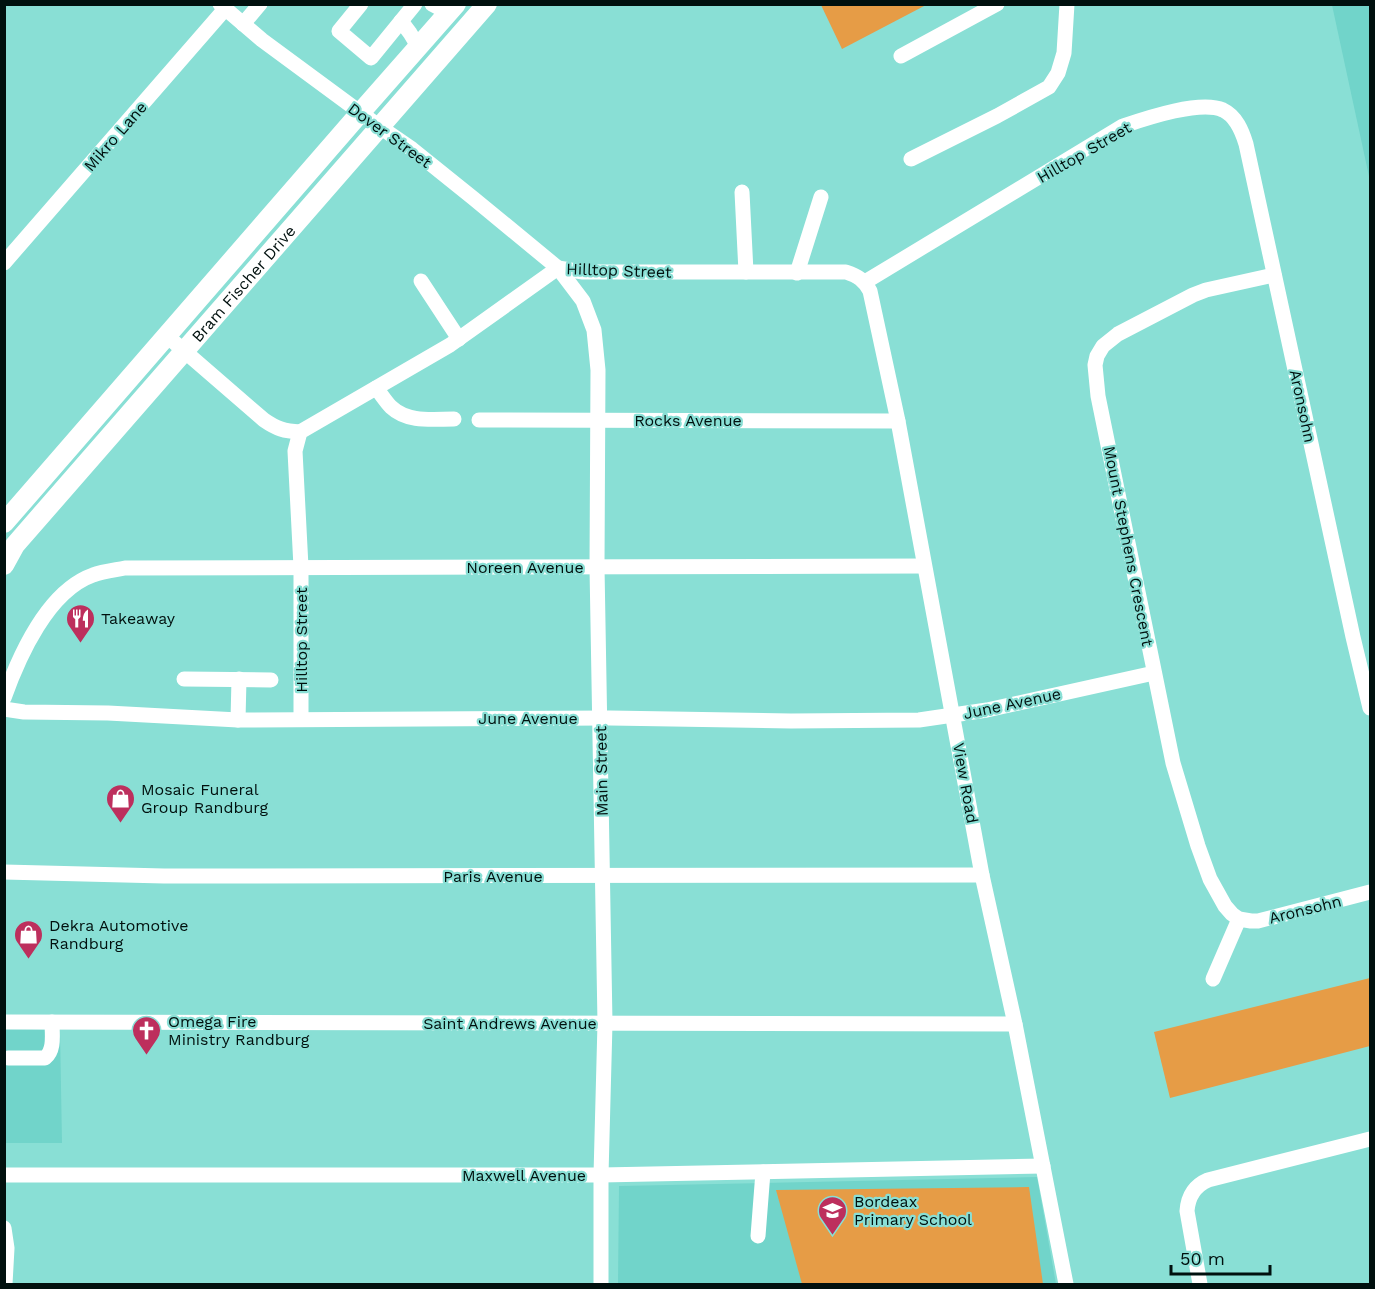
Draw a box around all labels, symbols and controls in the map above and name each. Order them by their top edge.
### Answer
street label: Mikro Lane [80,98,151,175]
street label: Dover Street [344,99,435,172]
street label: Hilltop Street [1034,118,1135,187]
street label: Bram Fischer Drive [188,221,300,346]
street label: Hilltop Street [566,259,672,282]
street label: Aronsohn [1286,368,1320,444]
street label: Rocks Avenue [634,411,742,430]
street label: Mount Stephens Crescent [1100,444,1157,648]
street label: Noreen Avenue [466,558,584,577]
street label: Hilltop Street [292,587,311,693]
restaurant icon: Takeaway [64,602,96,644]
place label: Takeaway [101,609,176,628]
street label: June Avenue [962,684,1063,723]
street label: June Avenue [478,709,578,728]
street label: Main Street [591,725,612,816]
street label: View Road [949,741,982,825]
place label: Mosaic Funeral Group Randburg [141,780,268,817]
shop icon: Mosaic Funeral Group Randburg [104,782,136,824]
street label: Paris Avenue [443,867,543,886]
street label: Aronsohn [1267,891,1343,928]
place label: Dekra Automotive Randburg [49,916,188,953]
shop icon: Dekra Automotive Randburg [12,918,44,960]
place label: Omega Fire Ministry Randburg [168,1012,310,1049]
church icon: Omega Fire Ministry Randburg [131,1014,163,1056]
street label: Saint Andrews Avenue [423,1014,597,1033]
street label: Maxwell Avenue [462,1166,586,1185]
place label: Bordeax Primary School [854,1192,972,1229]
school or university icon: Bordeax Primary School [817,1194,849,1236]
scale bar [1171,1238,1270,1276]
text: 50 m [1180,1248,1225,1269]

